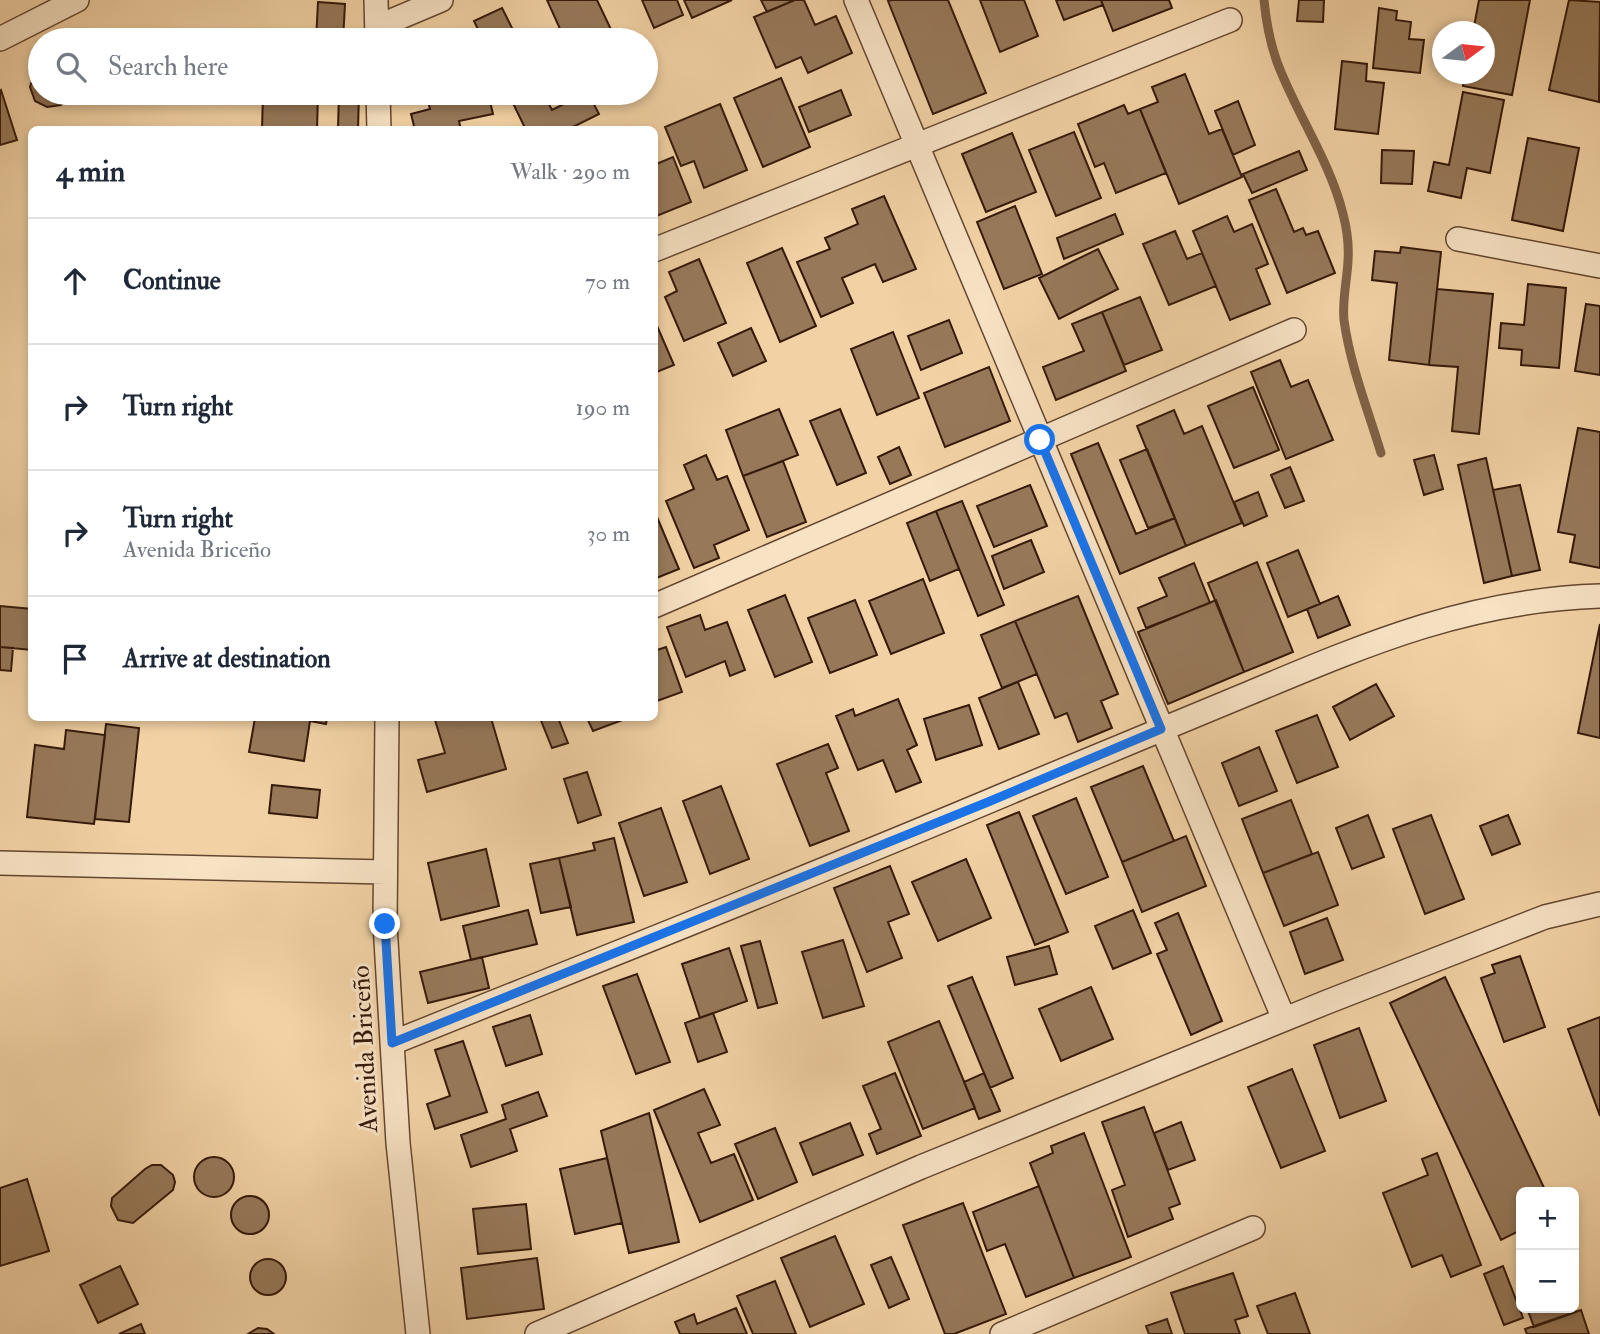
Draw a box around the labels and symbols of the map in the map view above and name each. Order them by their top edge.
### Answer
north arrow [1432,21,1495,84]
route start [1024,424,1055,455]
route end [369,908,400,939]
street label: Avenida Briceño [345,964,385,1134]

